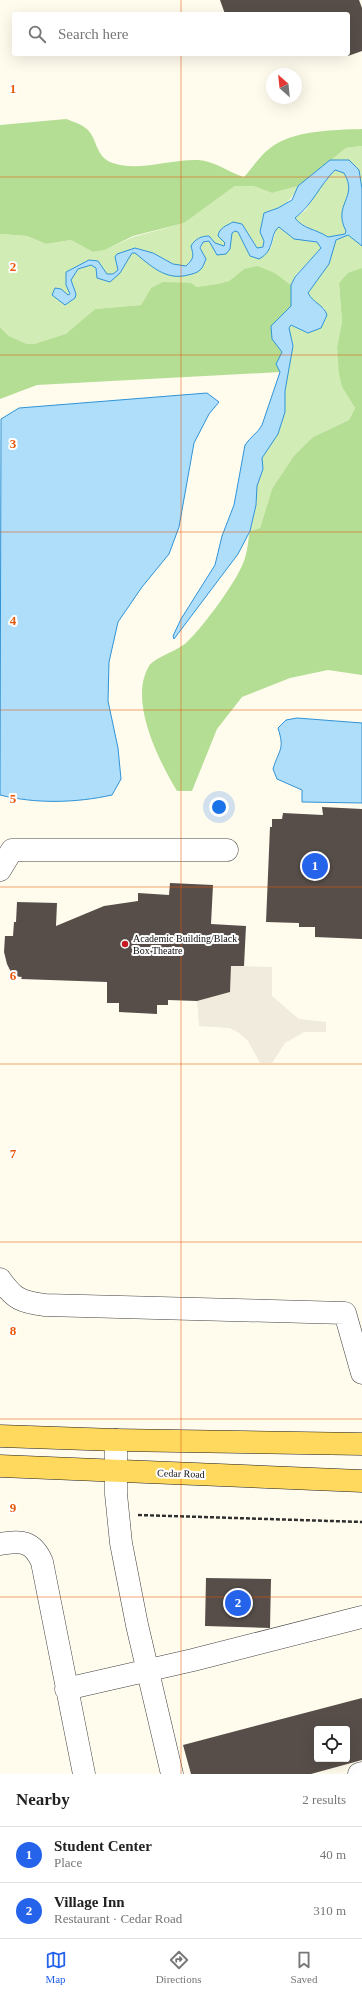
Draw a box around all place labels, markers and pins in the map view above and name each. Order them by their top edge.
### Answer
pin: 1 [302,851,328,881]
place label: Academic Building/Black Box Theatre [133,933,237,956]
marker: Academic Building/Black Box Theatre [120,939,130,949]
pin: 2 [225,1588,251,1618]

